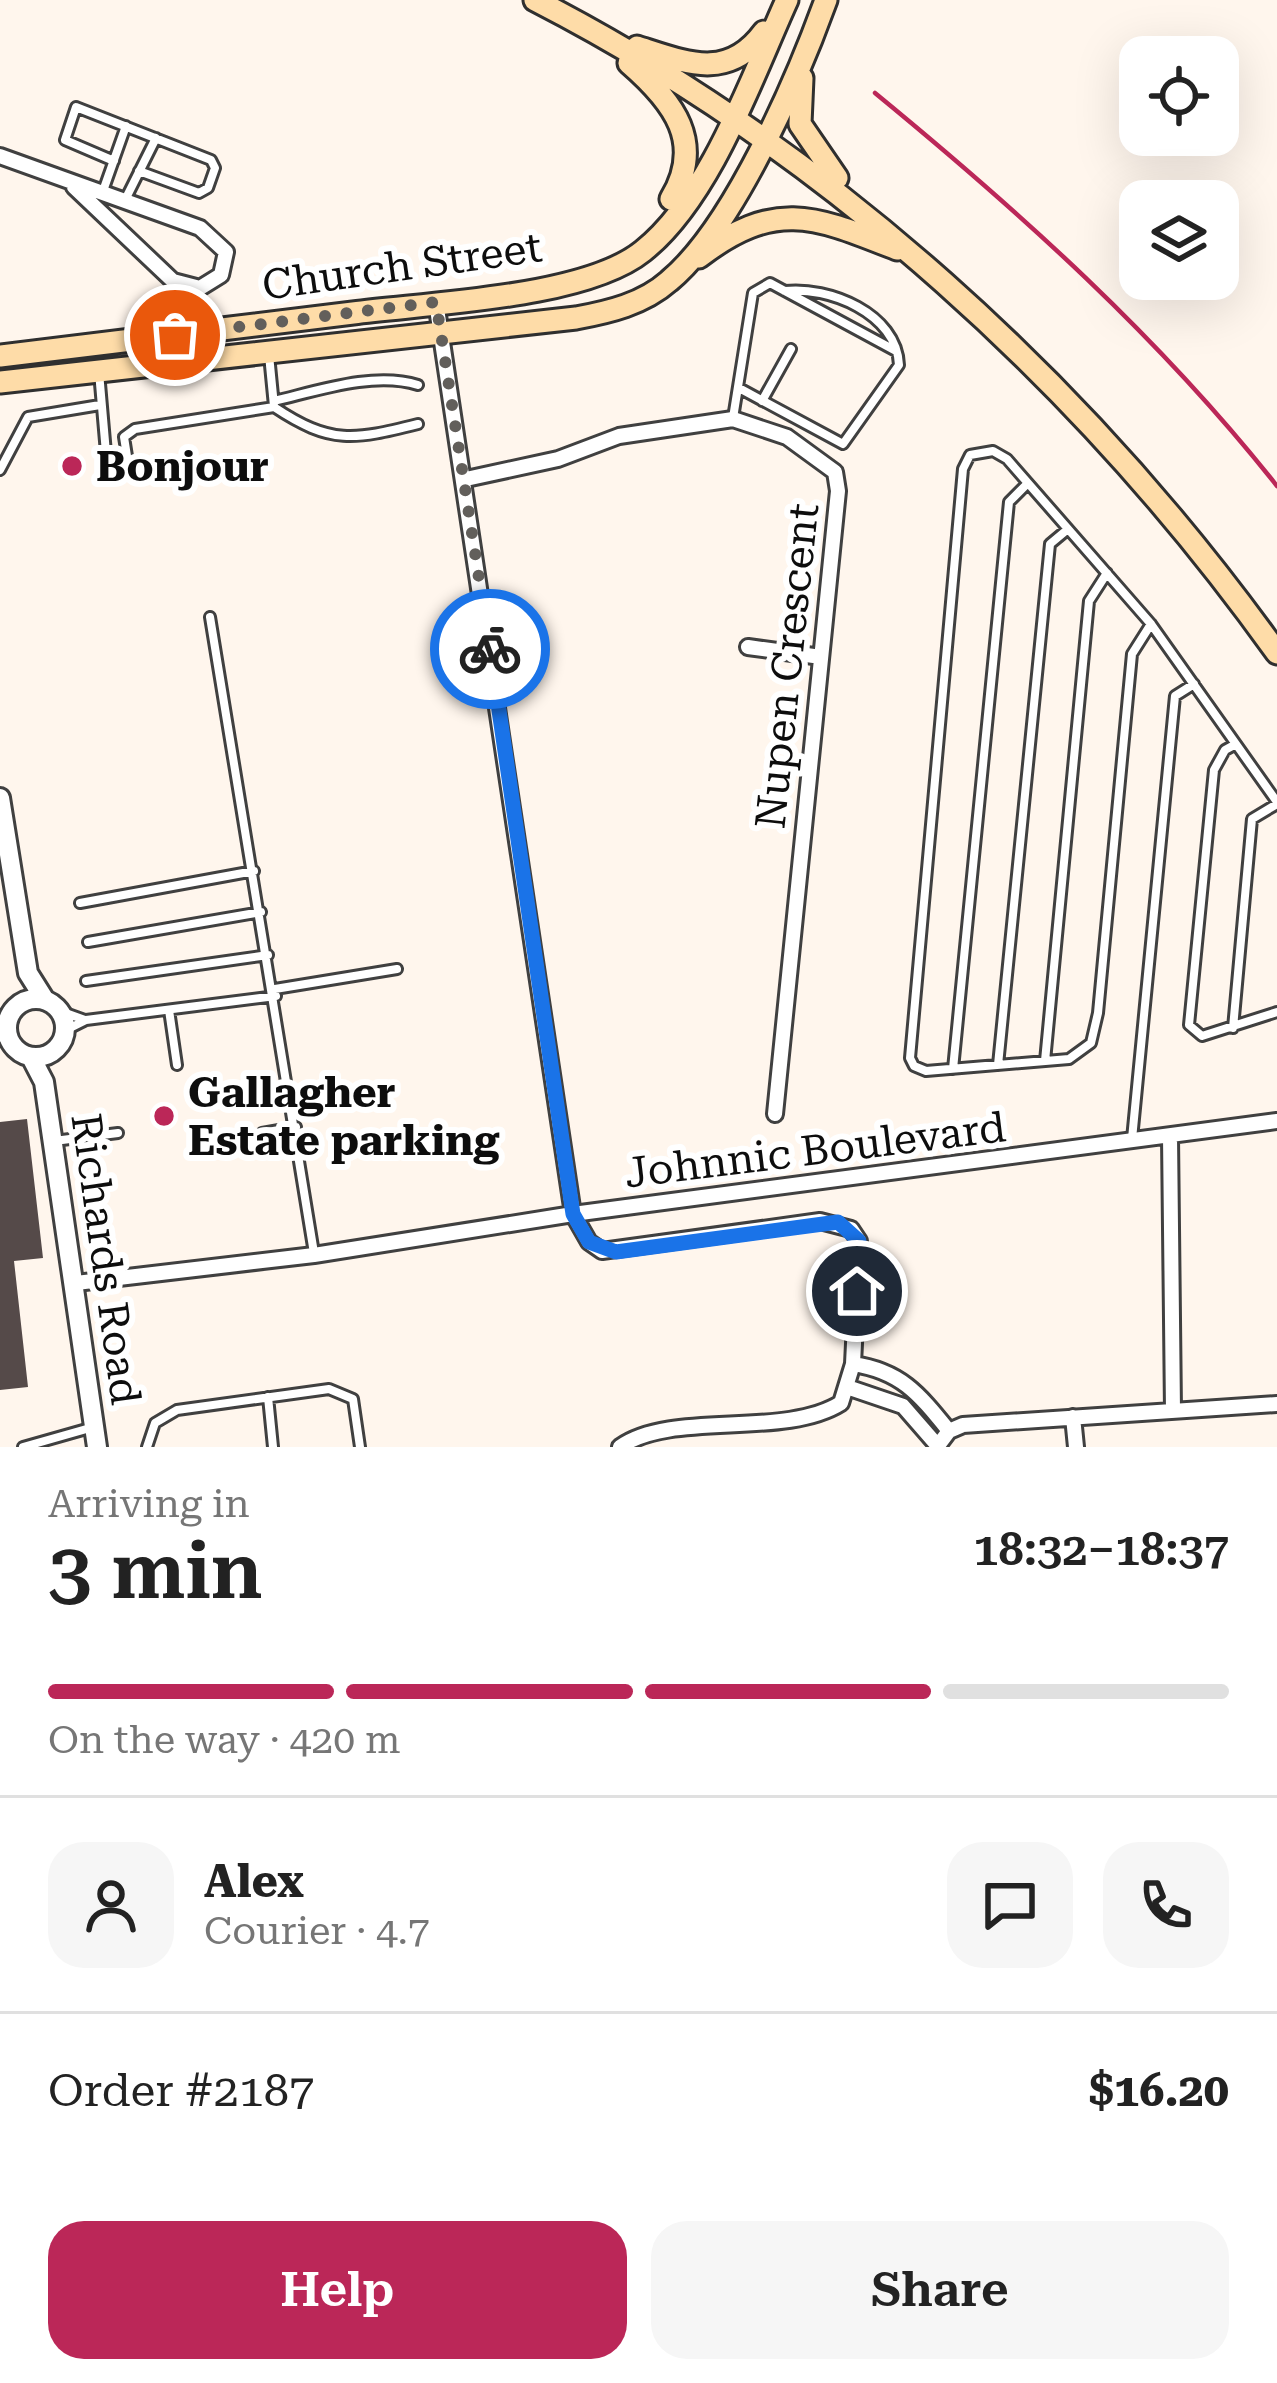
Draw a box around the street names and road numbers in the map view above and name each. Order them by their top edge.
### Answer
street label: Church Street [259,222,545,310]
street label: Nupen Crescent [746,501,828,831]
street label: Johnnic Boulevard [622,1102,1008,1198]
street label: Richards Road [61,1110,151,1408]

